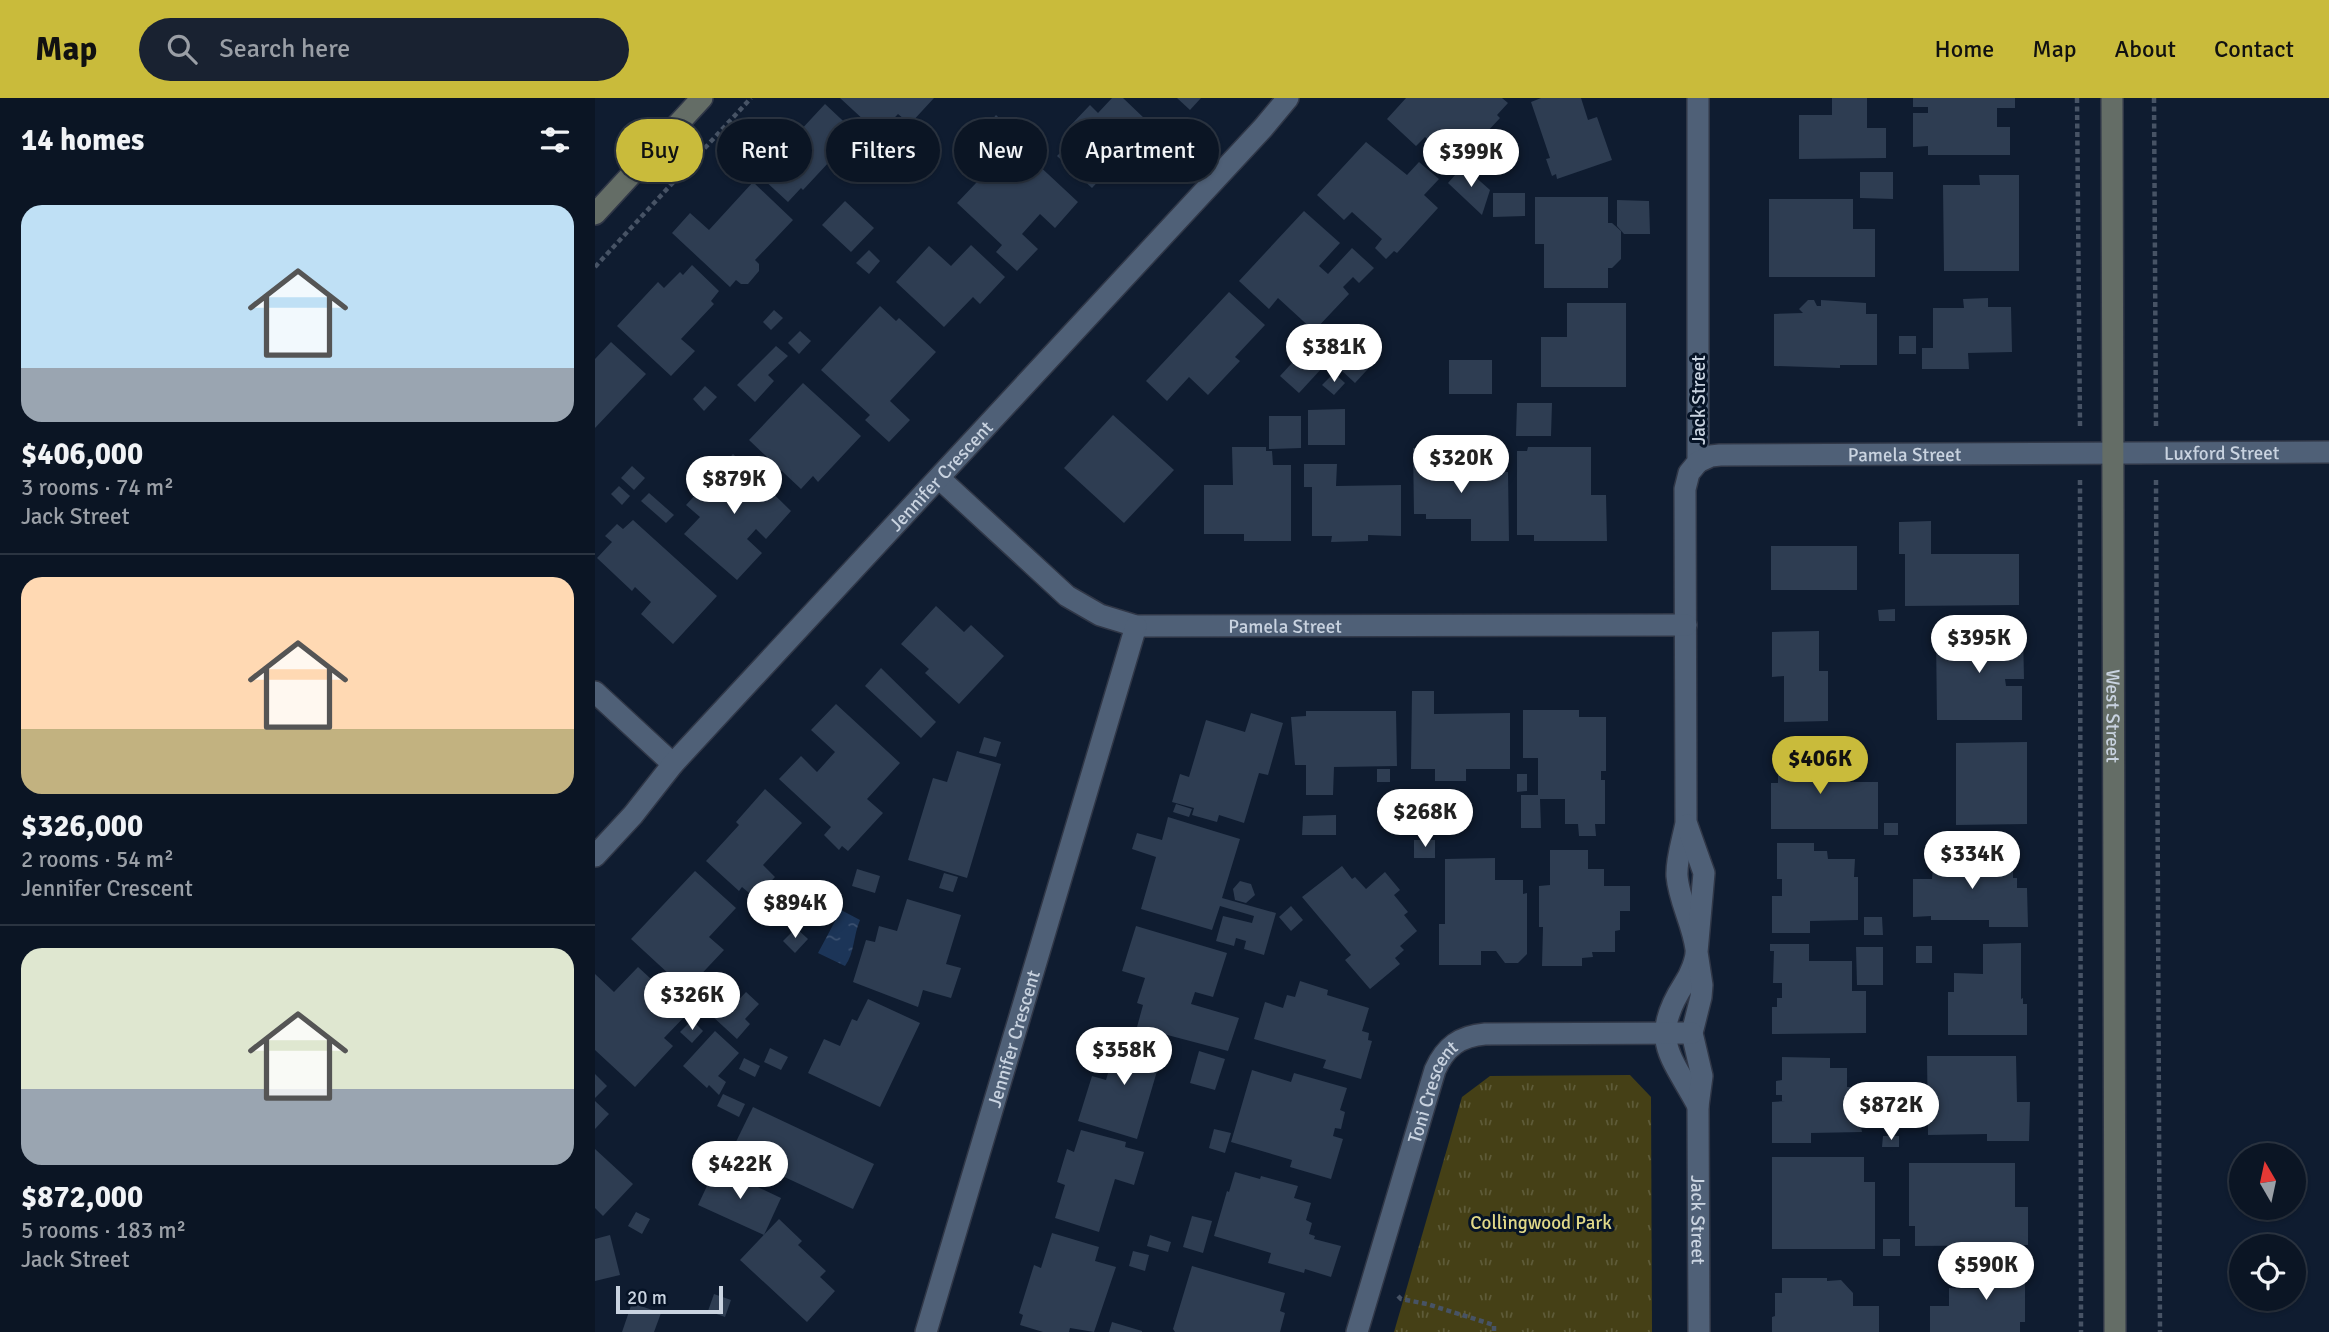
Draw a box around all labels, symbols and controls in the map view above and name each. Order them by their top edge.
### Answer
search box [139,18,629,81]
text: Map [35,29,97,70]
icon: search [163,30,201,68]
text: Search here [219,33,350,65]
text: Home [1934,34,1994,64]
text: Map [2032,34,2077,64]
text: About [2115,34,2176,64]
text: Contact [2214,34,2294,64]
chip: Buy [616,119,703,182]
chip: Rent [717,119,812,182]
chip: Filters [826,119,940,182]
chip: New [954,119,1047,182]
chip: Apartment [1061,119,1219,182]
icon: filters [536,121,574,159]
text: 14 homes [21,122,144,159]
pin: $399K [1422,130,1520,189]
text: $399K [1439,137,1503,166]
icon: home [235,250,361,376]
pin: $381K [1285,324,1383,384]
text: $381K [1302,332,1366,361]
street label: Jack Street [1687,355,1711,445]
street label: Jennifer Crescent [884,416,999,537]
text: $406,000 [21,436,143,473]
pin: $320K [1412,436,1510,495]
street label: Luxford Street [2164,441,2280,466]
text: $320K [1429,443,1493,472]
street label: Pamela Street [1848,443,1962,467]
pin: $879K [685,456,783,516]
text: $879K [702,464,766,493]
text: 3 rooms · 74 m² [21,473,174,502]
text: Jack Street [21,502,130,531]
street label: Pamela Street [1228,615,1342,639]
pin: $395K [1930,616,2028,675]
icon: home [235,622,361,748]
text: $395K [1947,623,2011,652]
street label: West Street [2100,669,2125,763]
pin: $406K [1771,736,1869,796]
text: $406K [1788,744,1852,773]
pin: $268K [1376,790,1474,849]
text: $268K [1393,797,1457,826]
text: $326,000 [21,808,143,845]
pin: $334K [1923,832,2021,891]
text: $334K [1940,839,2004,868]
text: 2 rooms · 54 m² [21,845,174,874]
text: Jennifer Crescent [21,874,193,903]
pin: $894K [746,880,844,940]
text: $894K [763,888,827,917]
street label: Jennifer Crescent [982,967,1046,1111]
pin: $326K [643,972,741,1032]
text: $326K [660,980,724,1009]
icon: home [235,993,361,1119]
pin: $358K [1075,1028,1173,1087]
text: $358K [1092,1035,1156,1064]
street label: Toni Crescent [1403,1035,1463,1146]
pin: $872K [1842,1082,1940,1142]
text: $872K [1859,1090,1923,1119]
pin: $422K [691,1142,789,1201]
north arrow [2229,1143,2307,1220]
map controls [2229,1143,2306,1311]
text: $422K [708,1149,772,1178]
street label: Jack Street [1685,1175,1710,1265]
text: $872,000 [21,1179,143,1216]
park label: Collingwood Park [1470,1211,1612,1235]
text: 5 rooms · 183 m² [21,1216,186,1245]
button: locate [2229,1234,2306,1311]
pin: $590K [1937,1242,2035,1302]
text: Jack Street [21,1245,130,1274]
text: $590K [1954,1250,2018,1279]
scale bar [616,1283,723,1315]
text: 20 m [627,1286,667,1310]

